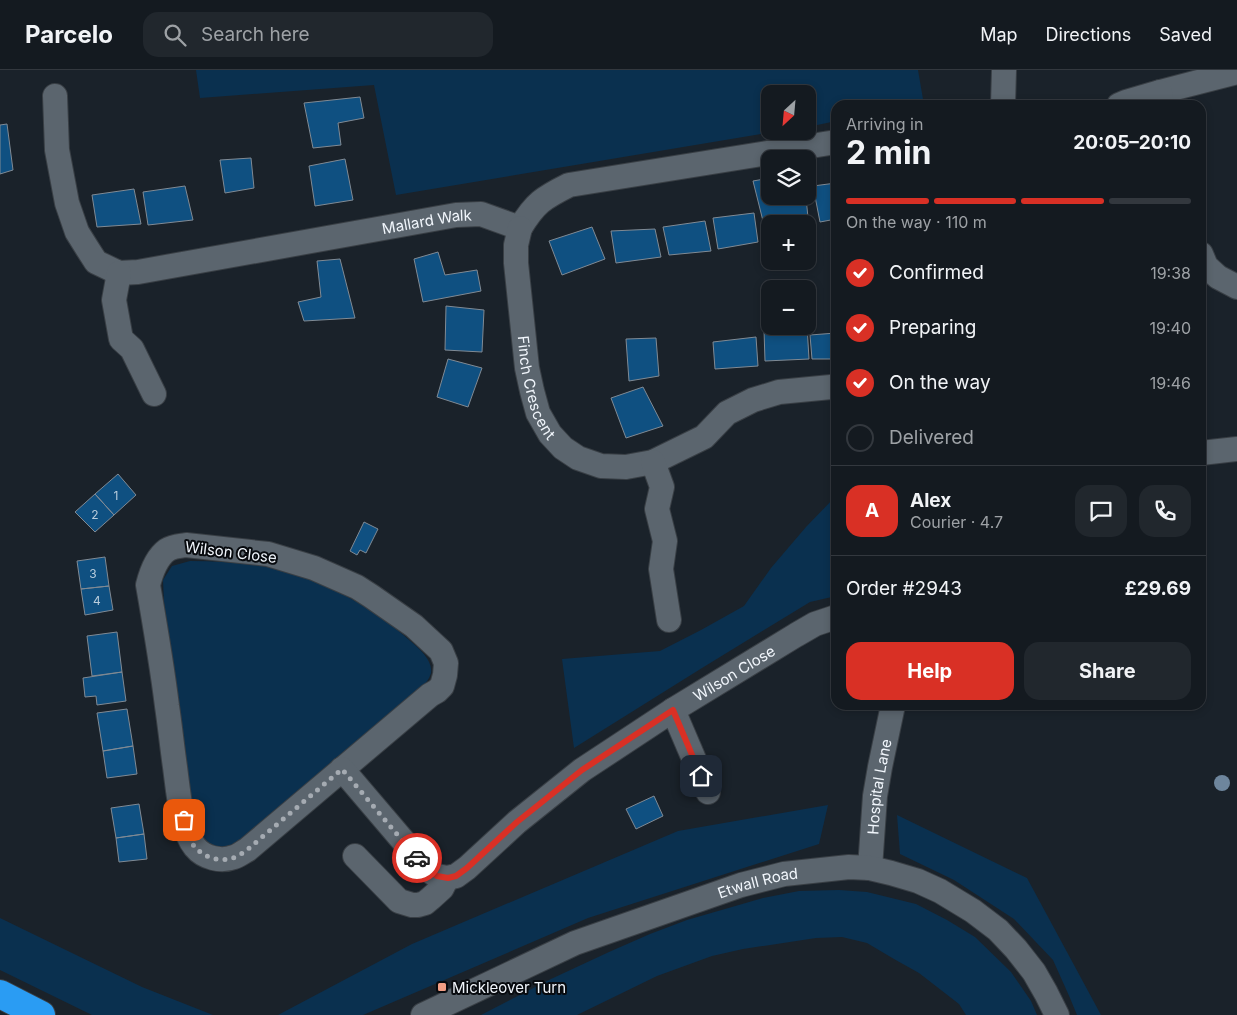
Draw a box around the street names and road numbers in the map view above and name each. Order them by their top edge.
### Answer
street label: Mallard Walk [380,205,473,238]
street label: Finch Crescent [514,335,560,443]
street label: Wilson Close [184,537,278,567]
street label: Wilson Close [690,641,778,705]
street label: Hospital Lane [863,737,895,835]
street label: Etwall Road [715,863,799,902]

